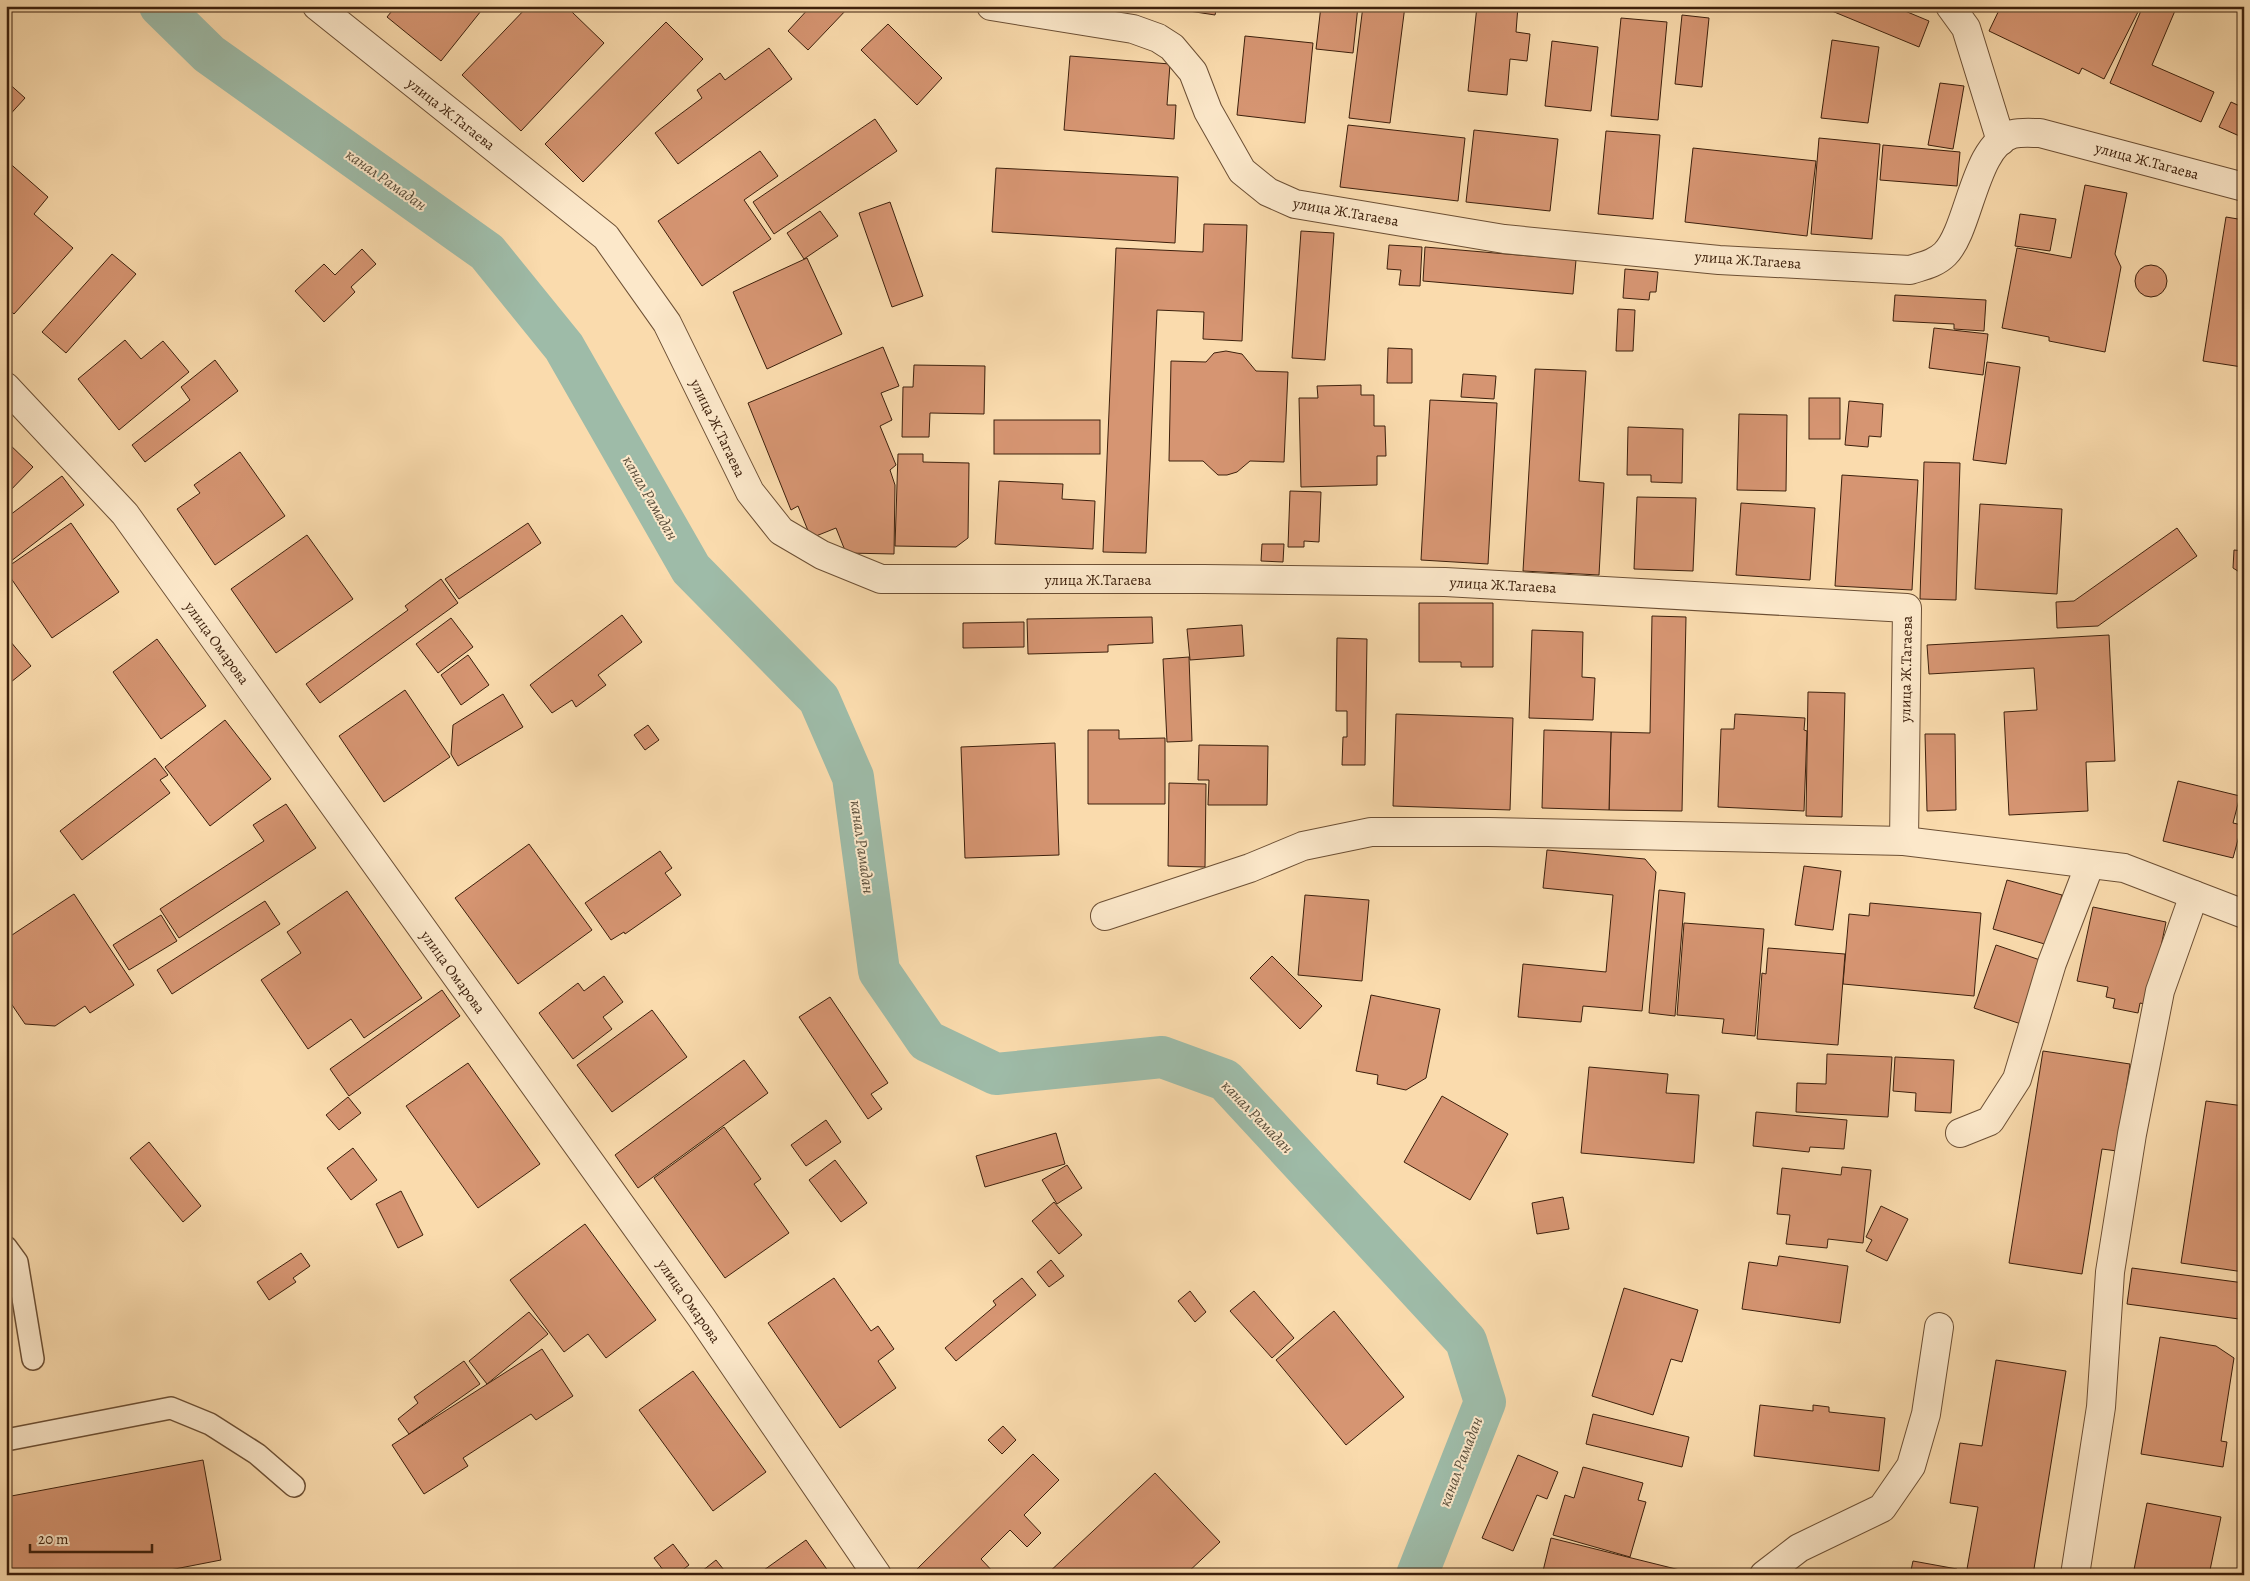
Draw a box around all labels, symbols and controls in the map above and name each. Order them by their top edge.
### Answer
street label: улица Ж.Тагаева [402,73,499,155]
street label: улица Ж.Тагаева [2092,137,2201,184]
water label: канал Рамадан [341,144,431,216]
street label: улица Ж.Тагаева [1291,193,1400,231]
street label: улица Ж.Тагаева [1693,246,1802,274]
street label: улица Ж.Тагаева [685,375,750,480]
water label: канал Рамадан [617,452,683,544]
street label: улица Ж.Тагаева [1044,570,1151,590]
street label: улица Ж.Тагаева [1448,572,1557,598]
street label: улица Омарова [179,597,254,689]
street label: улица Ж.Тагаева [1895,615,1917,724]
water label: канал Рамадан [845,799,879,895]
street label: улица Омарова [415,926,490,1018]
water label: канал Рамадан [1216,1075,1298,1159]
street label: улица Омарова [652,1254,725,1347]
water label: канал Рамадан [1434,1414,1488,1510]
scale bar [30,1521,152,1553]
text: 20 m [38,1529,69,1549]

